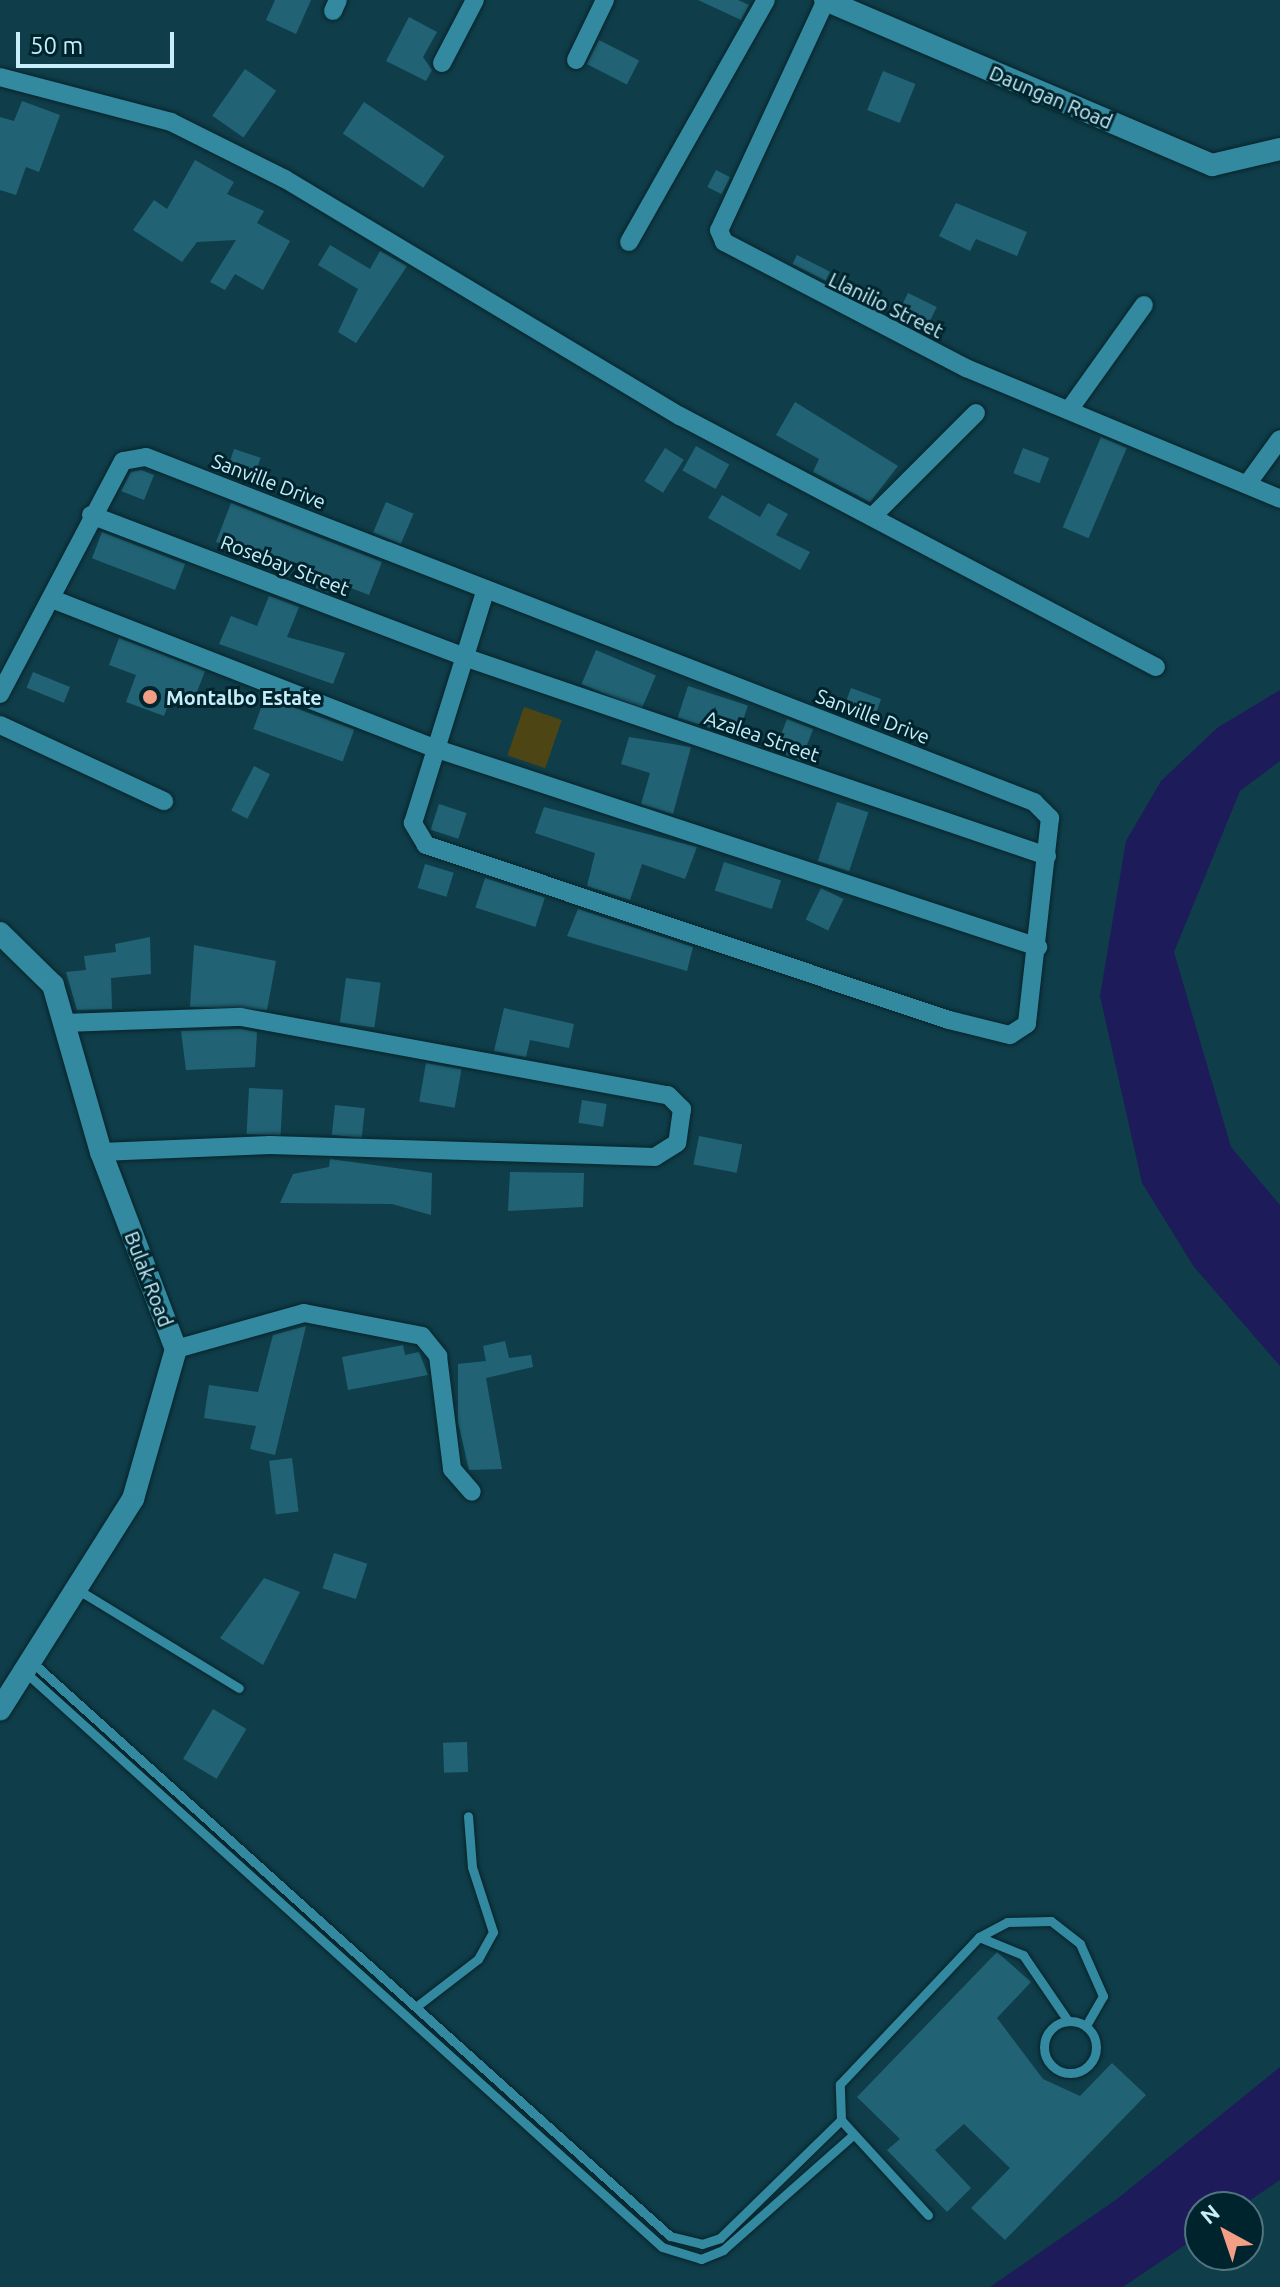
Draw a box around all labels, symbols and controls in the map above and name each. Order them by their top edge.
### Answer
scale bar [20,16,178,66]
text: 50 m [30,32,83,59]
street label: Daungan Road [986,60,1116,134]
street label: Llanilio Street [825,267,947,343]
street label: Sanville Drive [209,448,329,514]
street label: Rosebay Street [217,529,353,601]
street label: Sanville Drive [813,683,933,749]
place label: Montalbo Estate [166,685,322,709]
marker: Montalbo Estate [141,688,159,706]
street label: Azalea Street [701,705,823,767]
street label: Bulak Road [120,1228,178,1330]
north arrow [1184,2191,1264,2271]
text: N [1195,2199,1224,2229]

